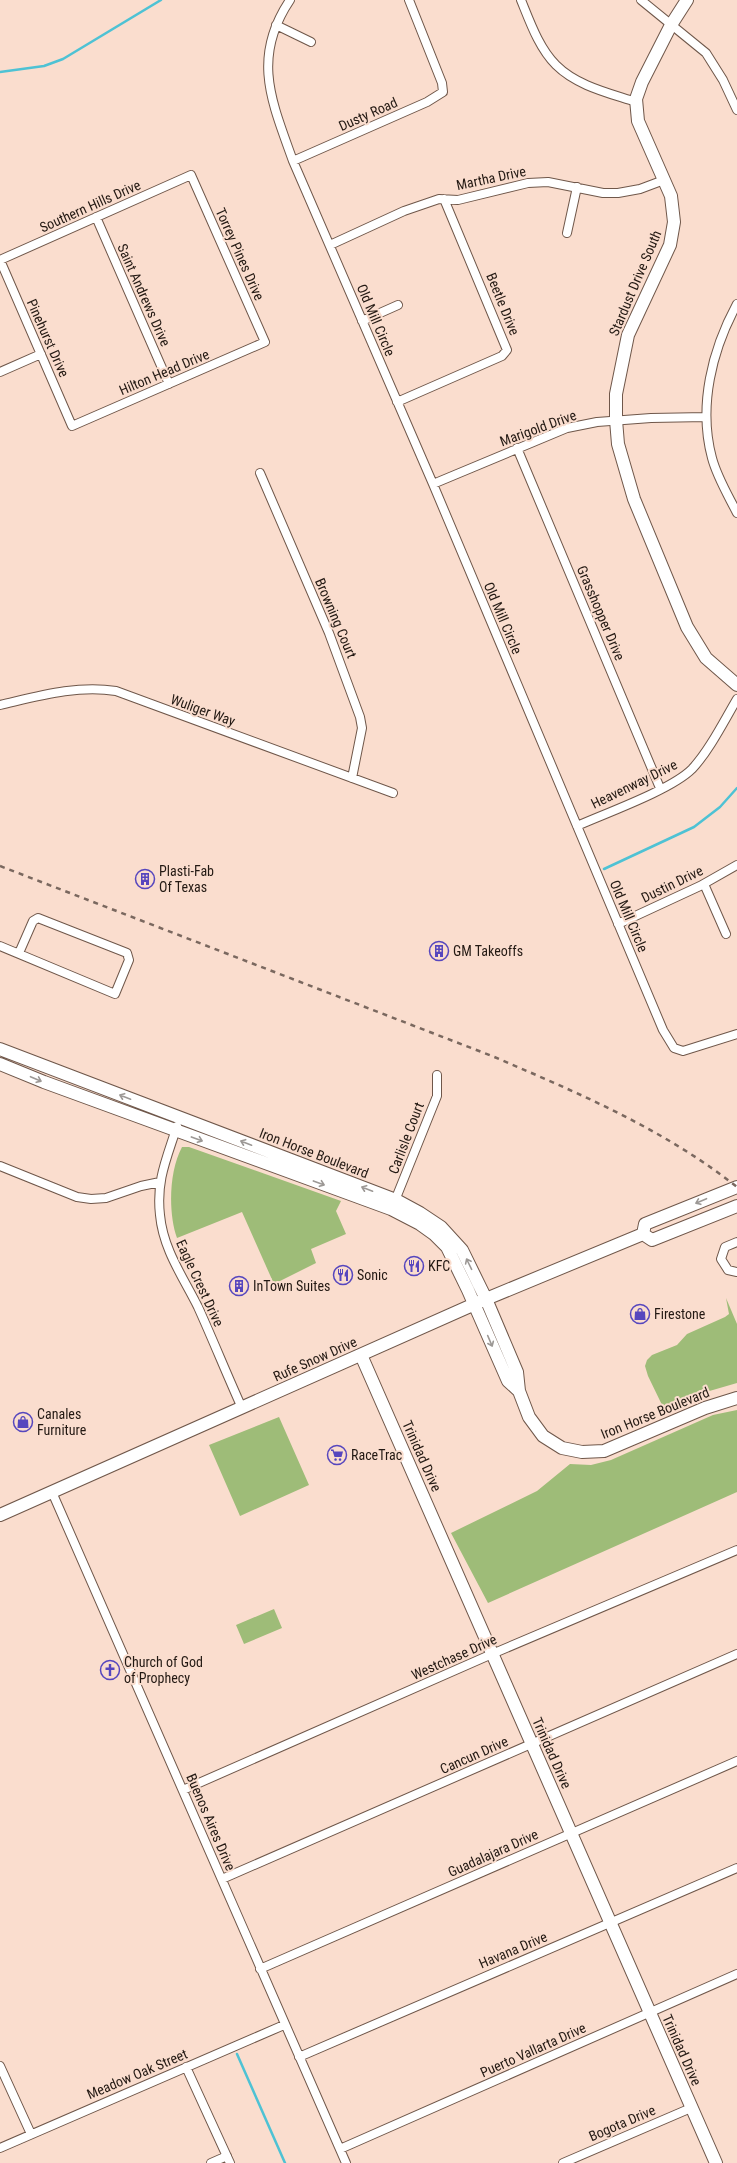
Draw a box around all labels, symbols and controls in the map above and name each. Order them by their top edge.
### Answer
street label: Dusty Road [336,94,400,134]
street label: Martha Drive [455,163,528,193]
street label: Southern Hills Drive [37,176,143,235]
street label: Torrey Pines Drive [212,205,268,303]
street label: Stardust Drive South [606,228,664,338]
street label: Saint Andrews Drive [114,241,174,349]
street label: Beetle Drive [483,270,523,338]
street label: Old Mill Circle [354,282,399,359]
street label: Pinehurst Drive [24,296,73,380]
street label: Hilton Head Drive [117,346,212,398]
street label: Marigold Drive [498,407,579,449]
street label: Grasshopper Drive [574,563,628,663]
street label: Browning Court [312,576,360,660]
street label: Old Mill Circle [481,580,526,657]
street label: Wuliger Way [169,691,238,729]
street label: Heavenway Drive [588,756,680,812]
street label: Dustin Drive [639,862,706,906]
place label: Plasti-Fab Of Texas [159,863,214,895]
building icon: Plasti-Fab Of Texas [134,868,156,890]
street label: Old Mill Circle [607,878,652,955]
building icon: GM Takeoffs [428,940,450,962]
place label: GM Takeoffs [453,943,523,959]
one-way arrow [29,1076,41,1083]
one-way arrow [119,1092,131,1100]
street label: Carlisle Court [385,1100,427,1176]
street label: Iron Horse Boulevard [257,1125,371,1181]
one-way arrow [191,1135,203,1143]
one-way arrow [240,1138,252,1146]
one-way arrow [313,1180,325,1188]
one-way arrow [362,1185,374,1193]
one-way arrow [695,1197,707,1205]
street label: Eagle Crest Drive [173,1237,227,1329]
restaurant icon: KFC [403,1255,425,1277]
place label: KFC [428,1258,450,1274]
one-way arrow [465,1259,472,1271]
restaurant icon: Sonic [332,1264,354,1286]
place label: Sonic [357,1267,388,1283]
building icon: InTown Suites [228,1275,250,1297]
place label: InTown Suites [253,1278,330,1294]
shop icon: Firestone [629,1303,651,1325]
place label: Firestone [654,1306,706,1322]
street label: Rufe Snow Drive [271,1333,360,1385]
one-way arrow [487,1334,495,1346]
street label: Iron Horse Boulevard [598,1384,712,1442]
place label: Canales Furniture [37,1406,87,1438]
shop icon: Canales Furniture [12,1411,34,1433]
street label: Trinidad Drive [399,1418,445,1494]
supermarket icon: RaceTrac [326,1444,348,1466]
place label: RaceTrac [351,1447,402,1463]
street label: Westchase Drive [409,1631,499,1683]
place label: Church of God of Prophecy [124,1654,203,1686]
church icon: Church of God of Prophecy [99,1659,121,1681]
street label: Trinidad Drive [529,1715,575,1791]
street label: Cancun Drive [438,1733,511,1777]
street label: Buenos Aires Drive [183,1771,239,1873]
street label: Guadalajara Drive [445,1826,541,1880]
street label: Havana Drive [476,1928,550,1972]
street label: Trinidad Drive [659,2012,705,2088]
street label: Puerto Vallarta Drive [478,2019,589,2080]
street label: Meadow Oak Street [84,2046,190,2102]
street label: Bogota Drive [586,2102,658,2144]

